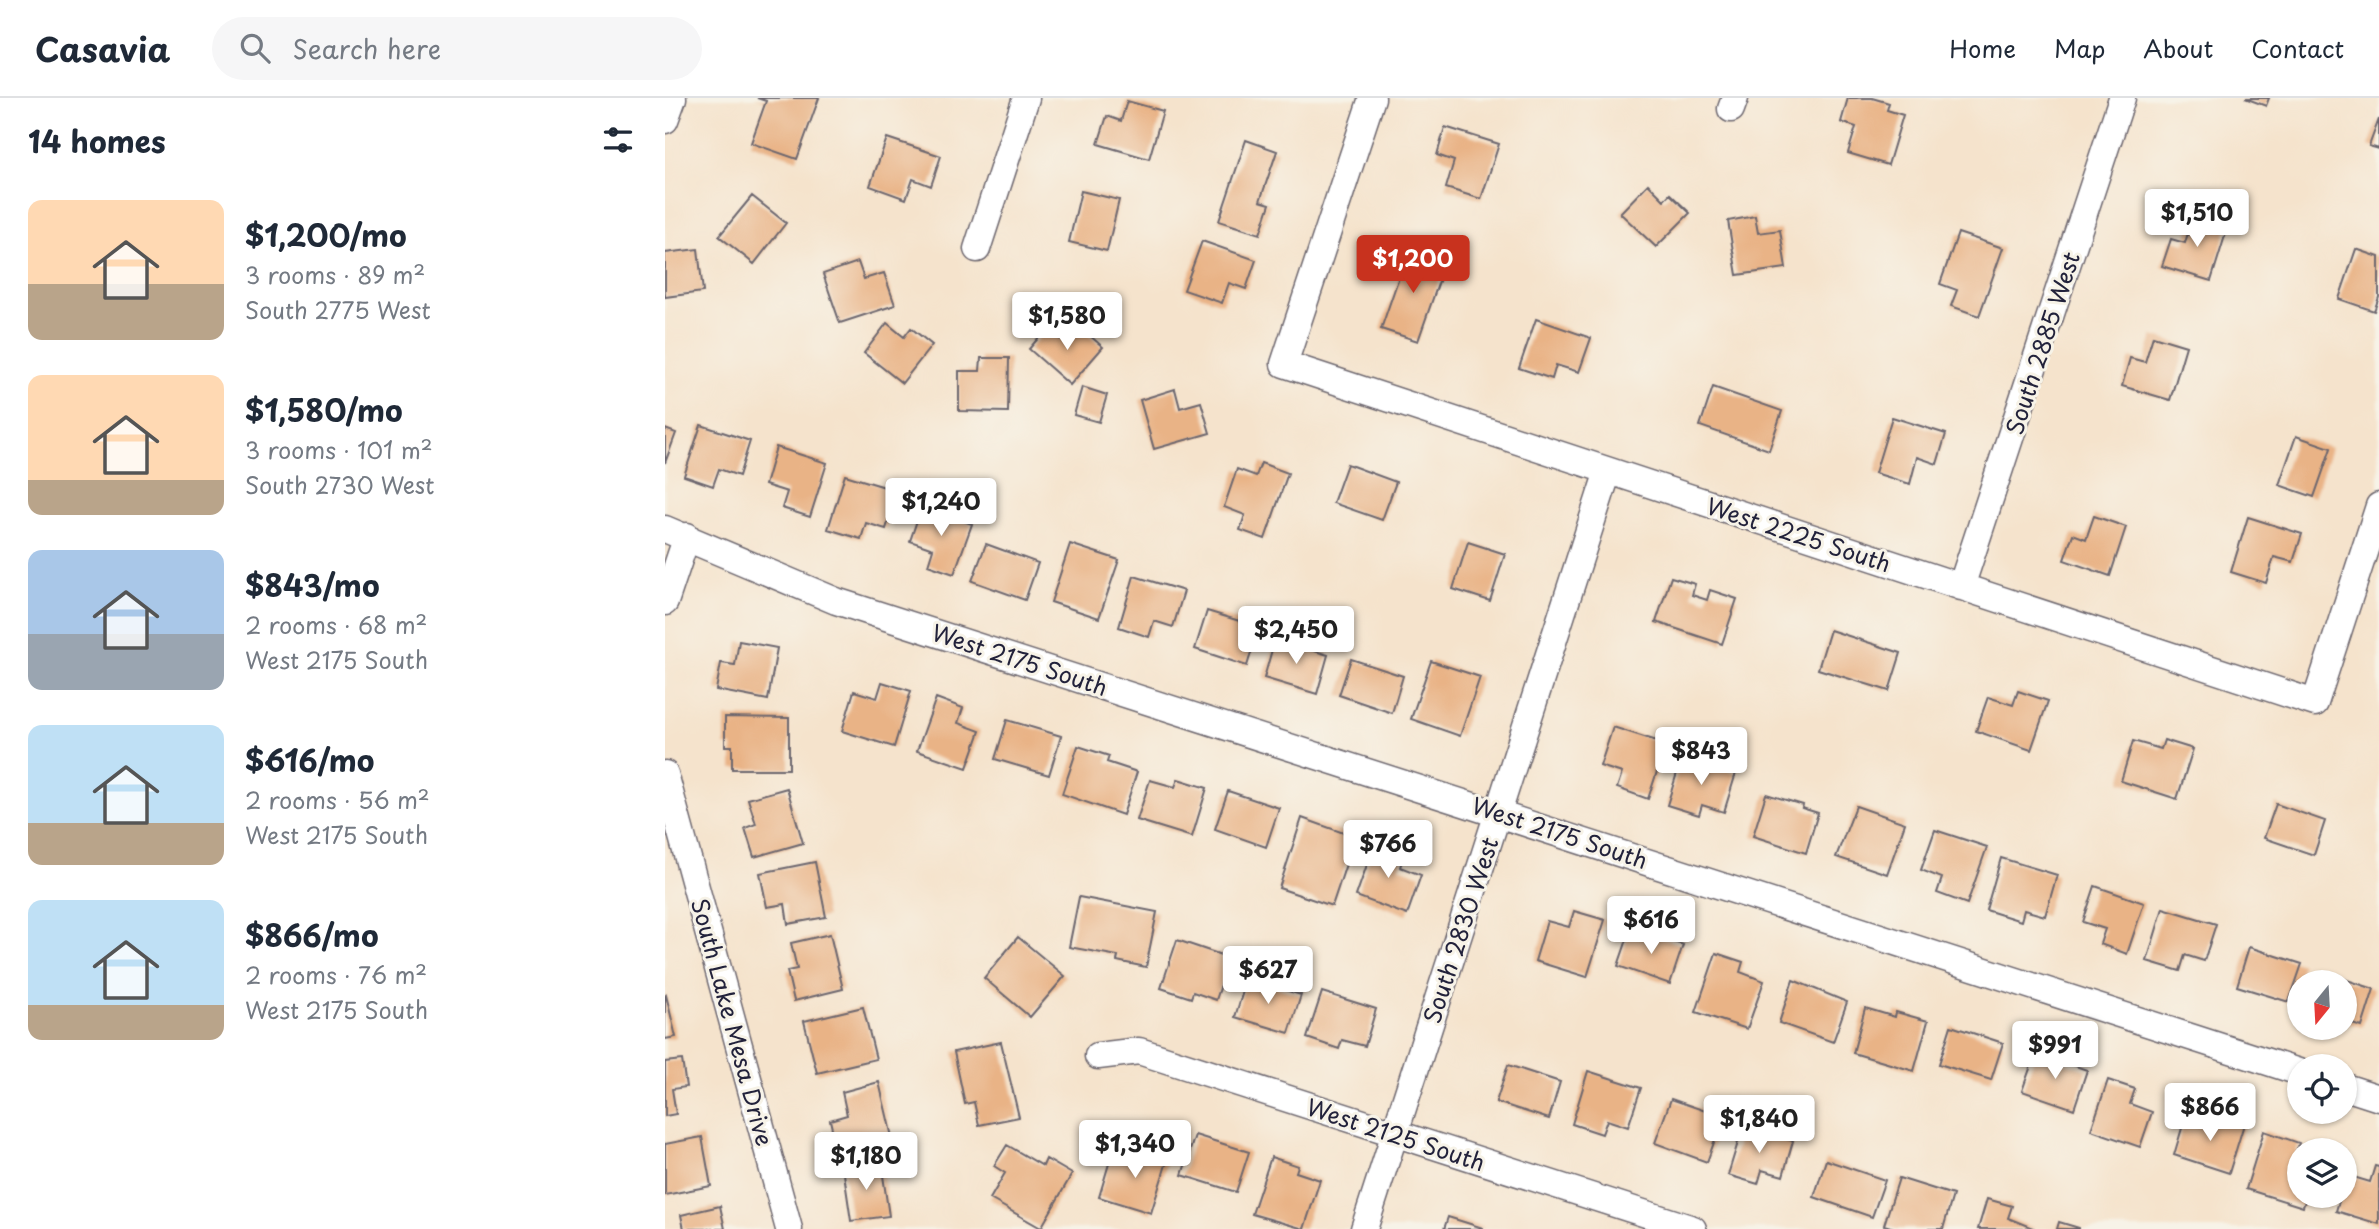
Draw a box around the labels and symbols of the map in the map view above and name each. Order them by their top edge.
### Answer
pin: $1,510 [2140,190,2254,249]
pin: $1,200 [1356,236,1470,295]
street label: South 2885 West [1996,247,2088,439]
pin: $1,580 [1010,292,1124,352]
pin: $1,240 [884,478,998,538]
street label: West 2225 South [1702,488,1896,580]
pin: $2,450 [1239,606,1353,666]
street label: West 2175 South [928,614,1112,704]
pin: $843 [1660,728,1742,787]
street label: West 2175 South [1468,787,1652,877]
pin: $766 [1347,820,1429,880]
street label: South 2830 West [1413,833,1507,1027]
street label: South Lake Mesa Drive [683,894,783,1150]
pin: $616 [1610,896,1692,956]
pin: $627 [1227,946,1309,1006]
north arrow [2287,970,2357,1040]
pin: $991 [2014,1021,2096,1081]
pin: $866 [2169,1084,2251,1143]
street label: West 2125 South [1302,1089,1490,1179]
pin: $1,840 [1702,1096,1816,1155]
pin: $1,340 [1078,1121,1192,1180]
pin: $1,180 [809,1132,923,1192]

